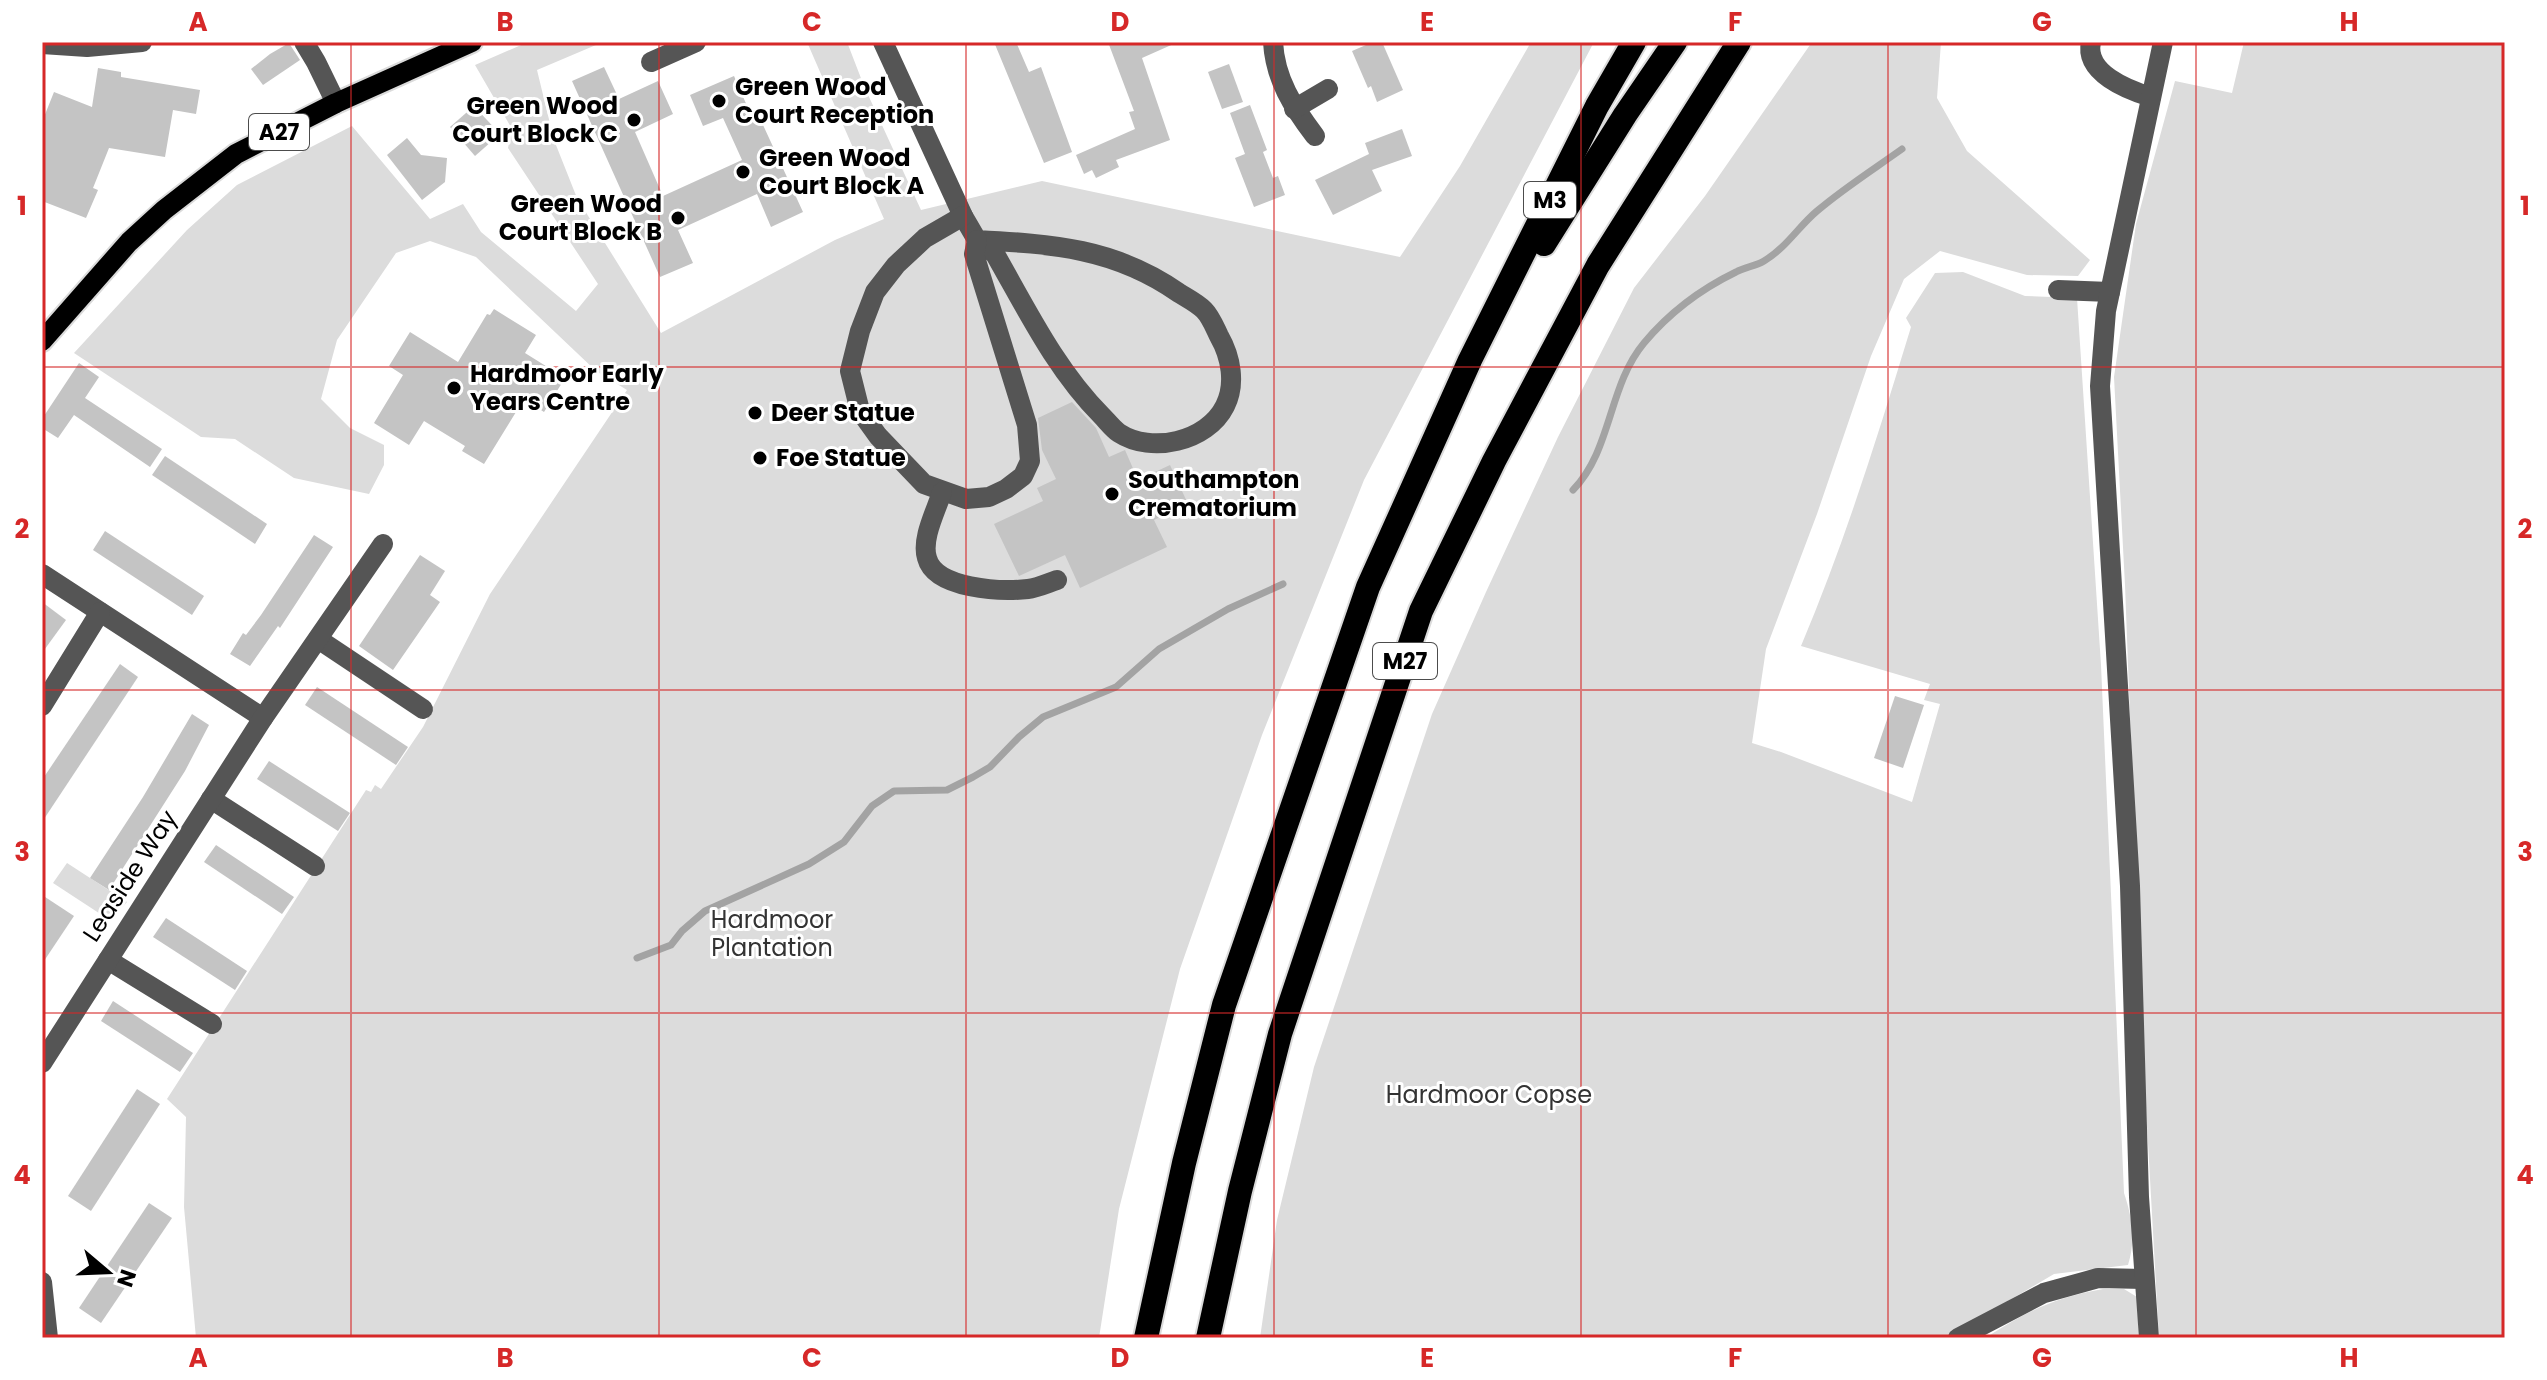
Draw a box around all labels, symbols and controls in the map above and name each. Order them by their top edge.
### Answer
text: A [188,4,208,40]
text: B [496,4,514,40]
text: C [802,4,822,40]
text: D [1111,4,1130,40]
text: E [1420,4,1434,40]
text: F [1728,4,1742,40]
text: G [2032,4,2052,40]
text: H [2339,4,2359,40]
place label: Green Wood Court Reception [735,70,934,131]
place label: Green Wood Court Block C [452,89,618,150]
marker: Green Wood Court Reception [710,92,728,110]
marker: Green Wood Court Block C [625,111,643,129]
road number: A27 [249,114,309,150]
place label: Green Wood Court Block A [759,141,924,202]
marker: Green Wood Court Block A [734,163,752,181]
road number: M3 [1524,182,1576,218]
place label: Green Wood Court Block B [499,187,662,248]
text: 1 [17,188,27,224]
text: 1 [2520,188,2530,224]
marker: Green Wood Court Block B [669,209,687,227]
place label: Hardmoor Early Years Centre [470,357,664,418]
marker: Hardmoor Early Years Centre [445,379,463,397]
place label: Deer Statue [771,396,915,429]
marker: Deer Statue [746,404,764,422]
place label: Foe Statue [776,441,906,474]
marker: Foe Statue [751,449,769,467]
place label: Southampton Crematorium [1128,463,1299,524]
marker: Southampton Crematorium [1103,485,1121,503]
text: 2 [15,511,30,547]
text: 2 [2518,511,2533,547]
road number: M27 [1373,643,1437,679]
street label: Leaside Way [75,803,185,948]
text: 3 [14,834,30,870]
text: 3 [2517,834,2533,870]
park label: Hardmoor Plantation [711,903,833,964]
park label: Hardmoor Copse [1386,1078,1592,1111]
text: 4 [13,1157,31,1193]
text: 4 [2516,1157,2534,1193]
north arrow [68,1232,148,1312]
text: N [109,1265,144,1291]
text: A [188,1340,208,1376]
text: B [496,1340,514,1376]
text: C [802,1340,822,1376]
text: D [1111,1340,1130,1376]
text: E [1420,1340,1434,1376]
text: F [1728,1340,1742,1376]
text: G [2032,1340,2052,1376]
text: H [2339,1340,2359,1376]

